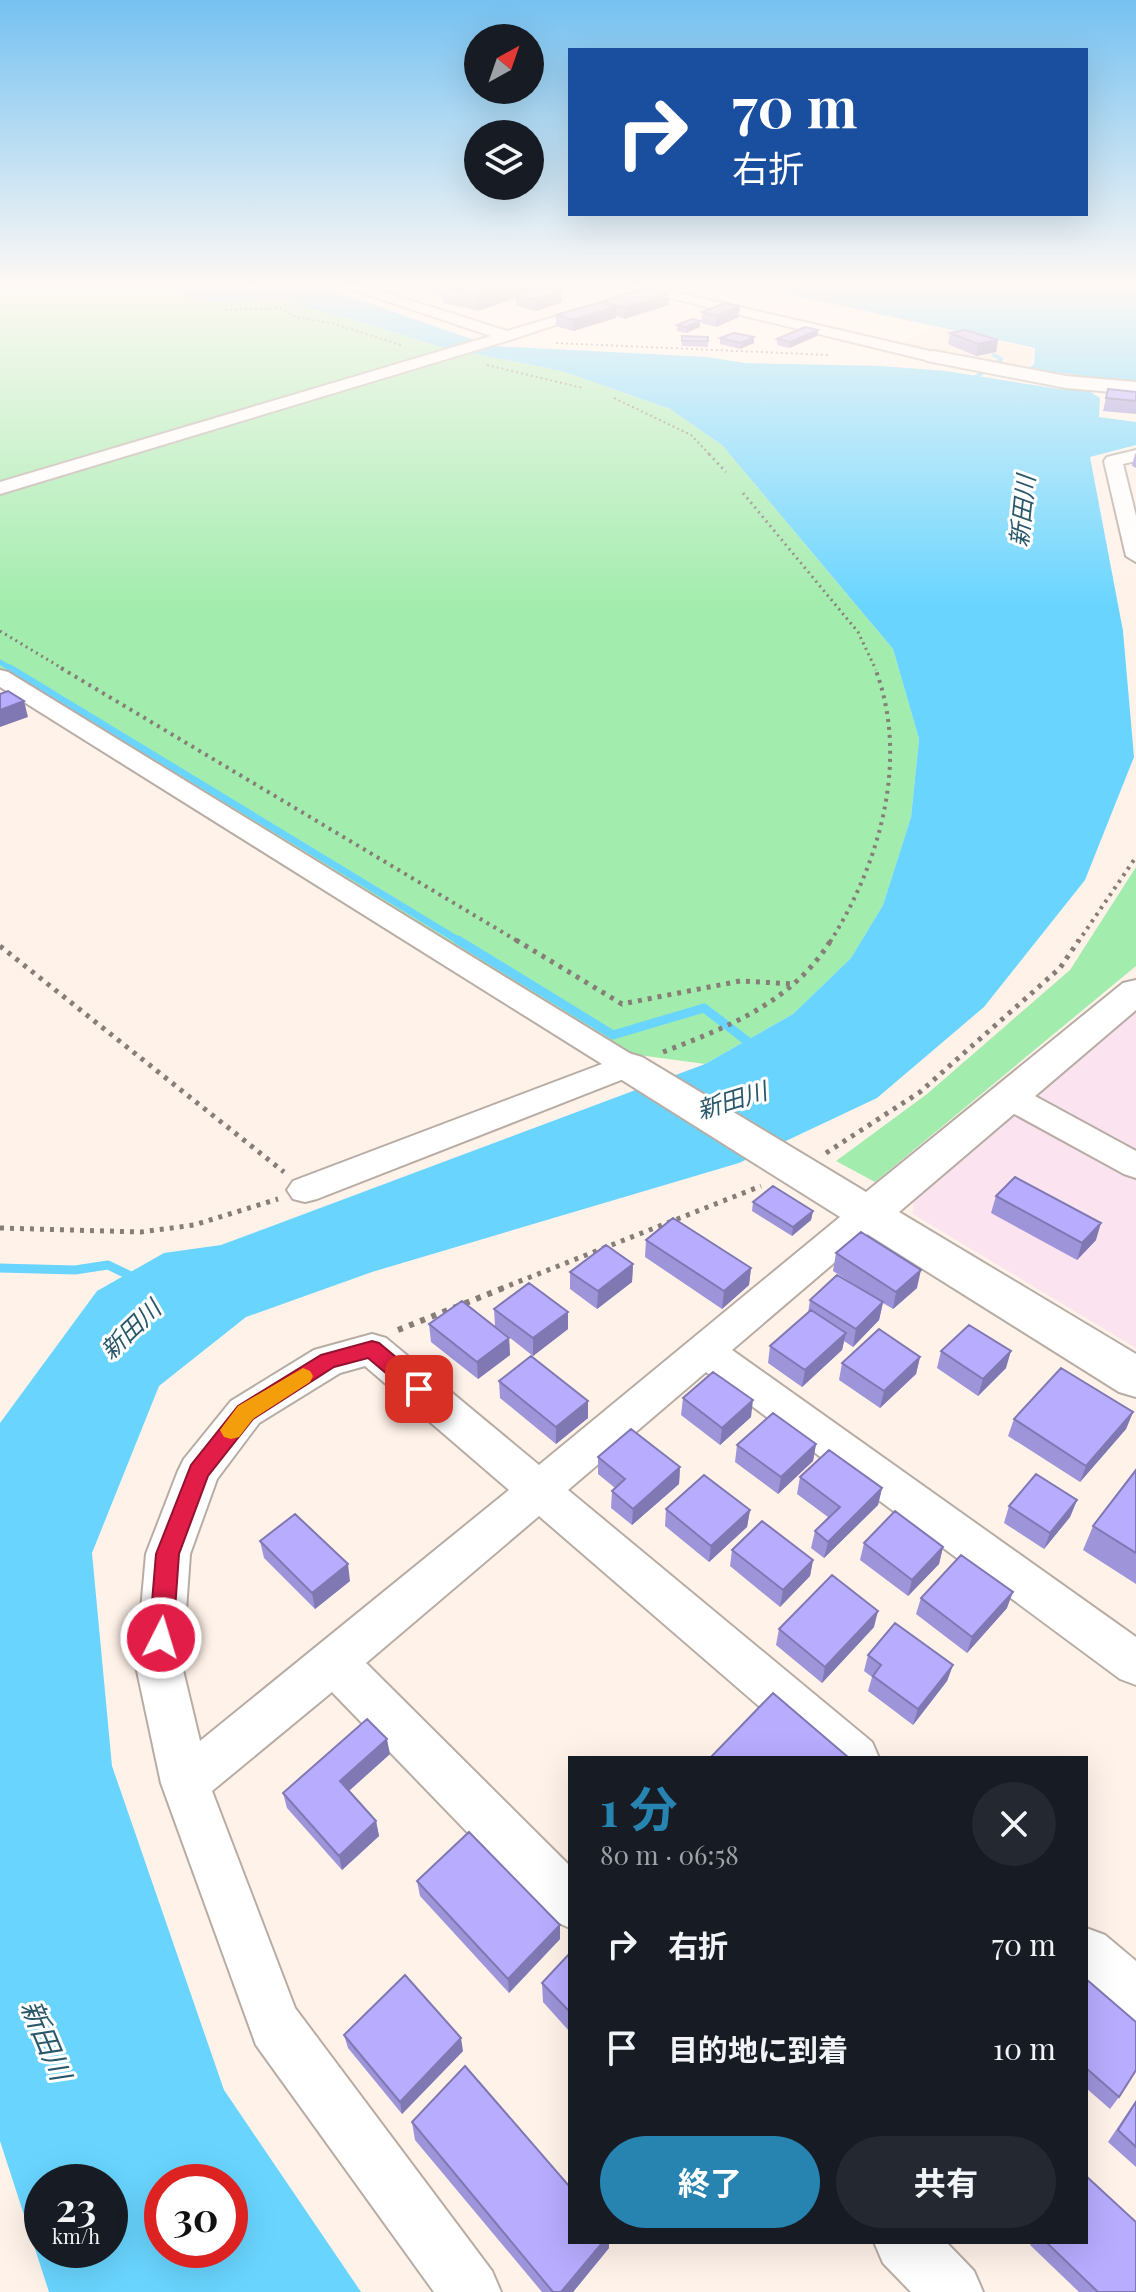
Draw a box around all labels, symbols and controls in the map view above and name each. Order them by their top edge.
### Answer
north arrow [464,24,544,104]
map controls [464,24,544,200]
text: 70 m [732,68,857,143]
icon: right [600,80,704,184]
button: layers [464,120,544,200]
text: 右折 [732,143,804,191]
water label: 新田川 [1001,470,1041,548]
water label: 新田川 [692,1072,773,1125]
water label: 新田川 [93,1290,169,1365]
pin [385,1355,453,1423]
icon: arrive [397,1367,441,1411]
position arrow [119,1596,203,1680]
text: 1 分 [600,1775,678,1839]
button: close [972,1782,1056,1866]
text: 80 m · 06:58 [600,1837,739,1872]
icon: right [600,1922,644,1966]
text: 70 m [992,1924,1056,1964]
text: 右折 [668,1925,728,1965]
water label: 新田川 [14,1994,82,2088]
icon: arrive [600,2026,644,2070]
text: 10 m [993,2028,1056,2068]
text: 目的地に到着 [668,2029,848,2069]
button: 終了 [600,2136,820,2228]
button: 共有 [836,2136,1056,2228]
speed limit sign: 30 [144,2164,248,2268]
text: 23 [56,2179,96,2232]
text: km/h [52,2222,100,2249]

